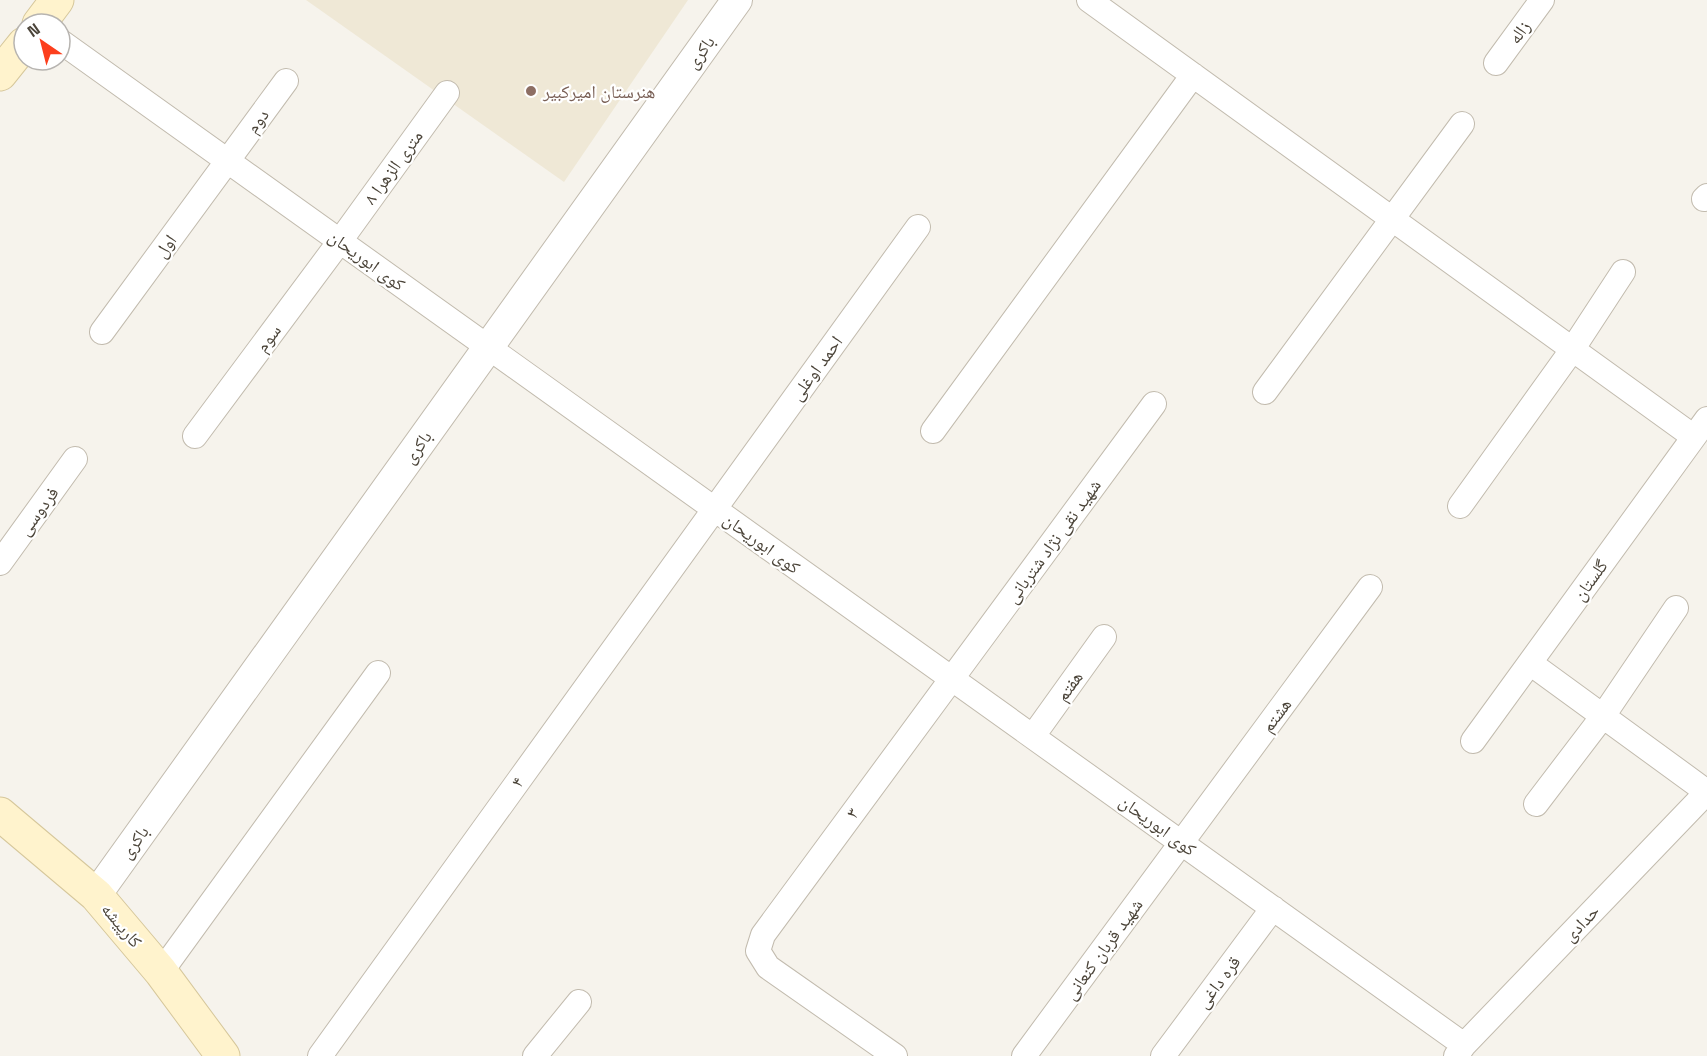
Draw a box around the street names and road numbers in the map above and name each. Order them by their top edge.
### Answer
street label: زاله [1503,16,1535,48]
street label: باکری [680,31,720,73]
street label: دوم [240,104,274,138]
street label: ۸ متری الزهرا [358,125,428,209]
street label: کوی ابوریحان [324,224,410,296]
street label: اول [149,230,181,262]
street label: سوم [250,319,287,357]
street label: احمد اوغلی [785,331,847,405]
street label: باکری [397,426,437,468]
street label: شهید نقی نژاد شتربانی [1000,474,1106,608]
street label: فردوسی [13,482,63,540]
street label: کوی ابوریحان [719,507,805,579]
street label: گلستان [1567,554,1613,605]
street label: هفتم [1050,666,1089,706]
street label: هشتم [1256,693,1297,737]
street label: ۴ [505,772,529,792]
street label: کوی ابوریحان [1115,789,1201,861]
street label: ۳ [840,803,864,823]
street label: باکری [114,821,154,863]
street label: شهید قربان کنعانی [1058,894,1148,1004]
street label: کارپیشه [96,898,148,953]
street label: حدادی [1558,900,1604,946]
street label: قره داغی [1191,951,1245,1013]

